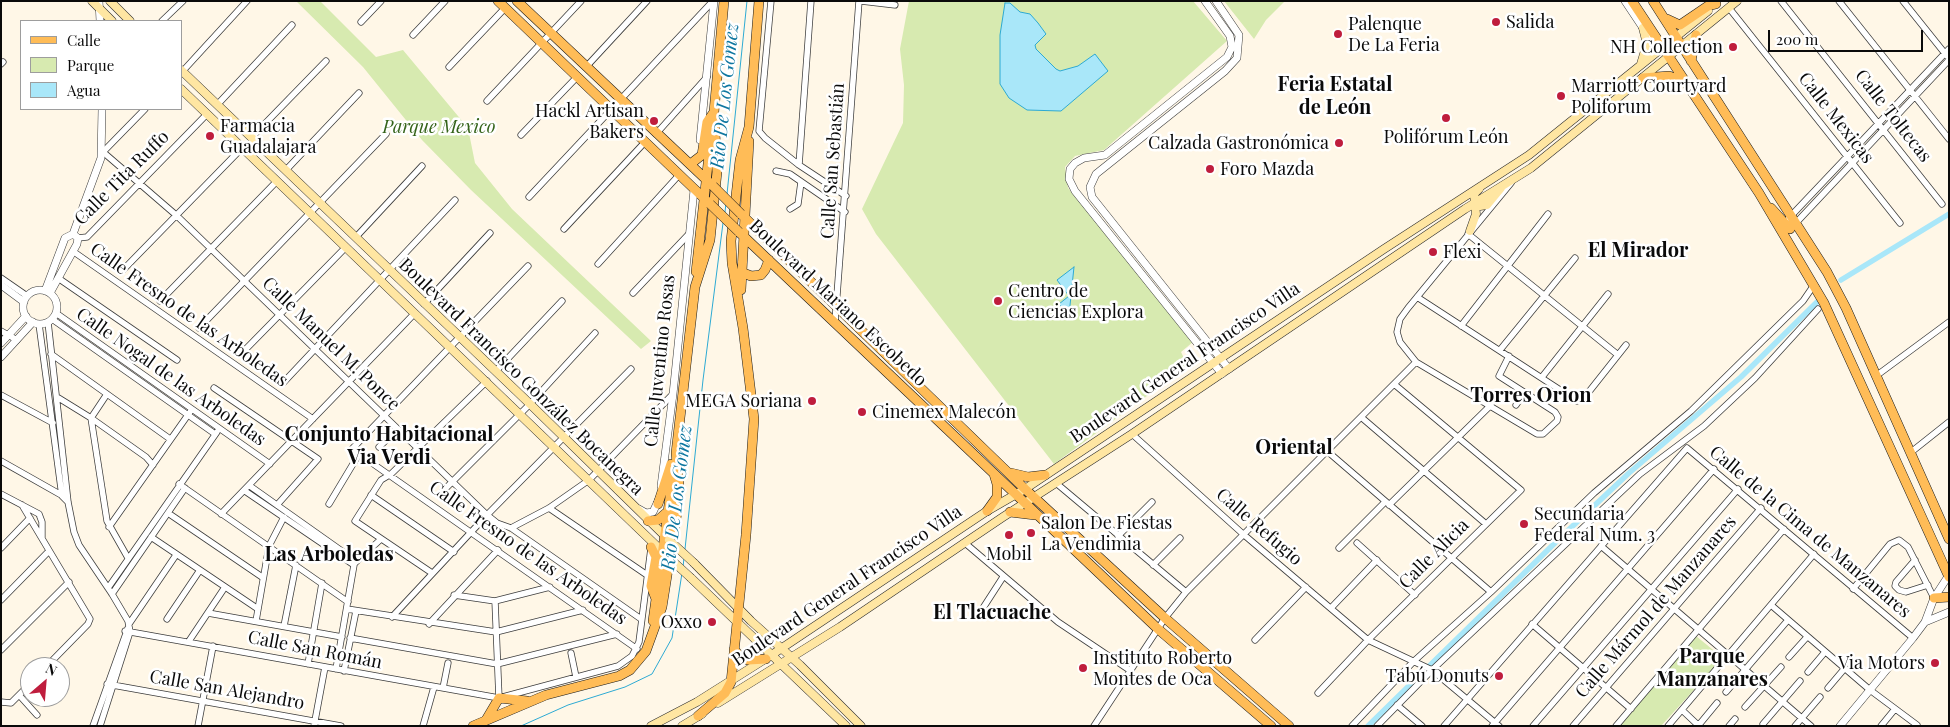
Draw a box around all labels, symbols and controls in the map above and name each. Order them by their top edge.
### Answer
place label: Salida [1506,11,1555,33]
place label: Palenque De La Feria [1348,13,1440,56]
marker: Salida [1490,16,1502,28]
legend [20,20,182,110]
scale bar [1770,20,1925,52]
water label: Rio De Los Gomez [706,22,744,170]
marker: Palenque De La Feria [1332,28,1344,40]
text: 200 m [1776,29,1818,49]
text: Calle [67,30,101,50]
place label: NH Collection [1610,36,1723,58]
marker: NH Collection [1727,41,1739,53]
text: Parque [67,55,114,75]
street label: Calle Toltecas [1850,65,1936,167]
street label: Calle Mexicas [1794,68,1878,168]
district label: Feria Estatal de León [1278,73,1392,120]
place label: Marriott Courtyard Poliforum [1571,75,1726,118]
text: Agua [67,80,101,100]
street label: Calle San Sebastián [817,82,849,240]
marker: Marriott Courtyard Poliforum [1555,90,1567,102]
place label: Hackl Artisan Bakers [535,100,644,142]
marker: Polifórum León [1440,112,1452,124]
place label: Farmacia Guadalajara [220,115,316,158]
marker: Hackl Artisan Bakers [648,115,660,127]
park label: Parque Mexico [382,116,496,138]
street label: Calle Tita Ruffo [70,126,174,230]
place label: Polifórum León [1383,126,1509,148]
marker: Farmacia Guadalajara [204,130,216,142]
place label: Calzada Gastronómica [1148,132,1329,154]
marker: Calzada Gastronómica [1333,137,1345,149]
place label: Foro Mazda [1220,158,1314,180]
marker: Foro Mazda [1204,163,1216,175]
street label: Boulevard Mariano Escobedo [745,215,931,391]
street label: Calle Fresno de las Arboledas [86,238,292,392]
district label: El Mirador [1588,239,1688,263]
place label: Flexi [1443,241,1482,263]
marker: Flexi [1427,246,1439,258]
street label: Boulevard Francisco González Bocanegra [394,254,648,500]
street label: Calle Manuel M. Ponce [258,273,404,415]
street label: Calle Juventino Rosas [640,274,680,448]
street label: Boulevard General Francisco Villa [1066,278,1304,448]
place label: Centro de Ciencias Explora [1008,280,1144,322]
marker: Centro de Ciencias Explora [992,295,1004,307]
street label: Calle Nogal de las Arboledas [72,303,270,451]
district label: Torres Orion [1470,384,1592,408]
place label: MEGA Soriana [685,390,802,412]
marker: MEGA Soriana [806,395,818,407]
place label: Cinemex Malecón [872,401,1016,423]
marker: Cinemex Malecón [856,406,868,418]
district label: Conjunto Habitacional Via Verdi [285,423,493,470]
water label: Rio De Los Gomez [657,424,697,572]
district label: Oriental [1255,436,1333,460]
street label: Calle de la Cima de Manzanares [1705,441,1915,623]
street label: Calle Fresno de las Arboledas [425,476,631,630]
street label: Calle Refugio [1212,484,1306,570]
street label: Boulevard General Francisco Villa [728,501,966,671]
place label: Secundaria Federal Num. 3 [1534,503,1655,546]
street label: Calle Mármol de Manzanares [1571,511,1741,703]
place label: Salon De Fiestas La Vendimia [1041,512,1172,554]
street label: Calle Alicia [1395,515,1473,593]
marker: Secundaria Federal Num. 3 [1518,518,1530,530]
marker: Salon De Fiestas La Vendimia [1025,527,1037,539]
marker: Mobil [1003,529,1015,541]
district label: Las Arboledas [264,543,394,567]
place label: Mobil [986,543,1032,565]
district label: El Tlacuache [933,601,1051,625]
place label: Oxxo [661,611,702,633]
marker: Oxxo [706,616,718,628]
street label: Calle San Román [246,626,384,674]
district label: Parque Manzanares [1656,645,1768,692]
place label: Instituto Roberto Montes de Oca [1093,647,1232,690]
place label: Via Motors [1838,652,1925,674]
north arrow [20,657,70,707]
marker: Via Motors [1929,657,1941,669]
text: N [43,658,60,680]
marker: Instituto Roberto Montes de Oca [1077,662,1089,674]
place label: Tabú Donuts [1386,665,1489,687]
street label: Calle San Alejandro [148,666,306,714]
marker: Tabú Donuts [1493,670,1505,682]

